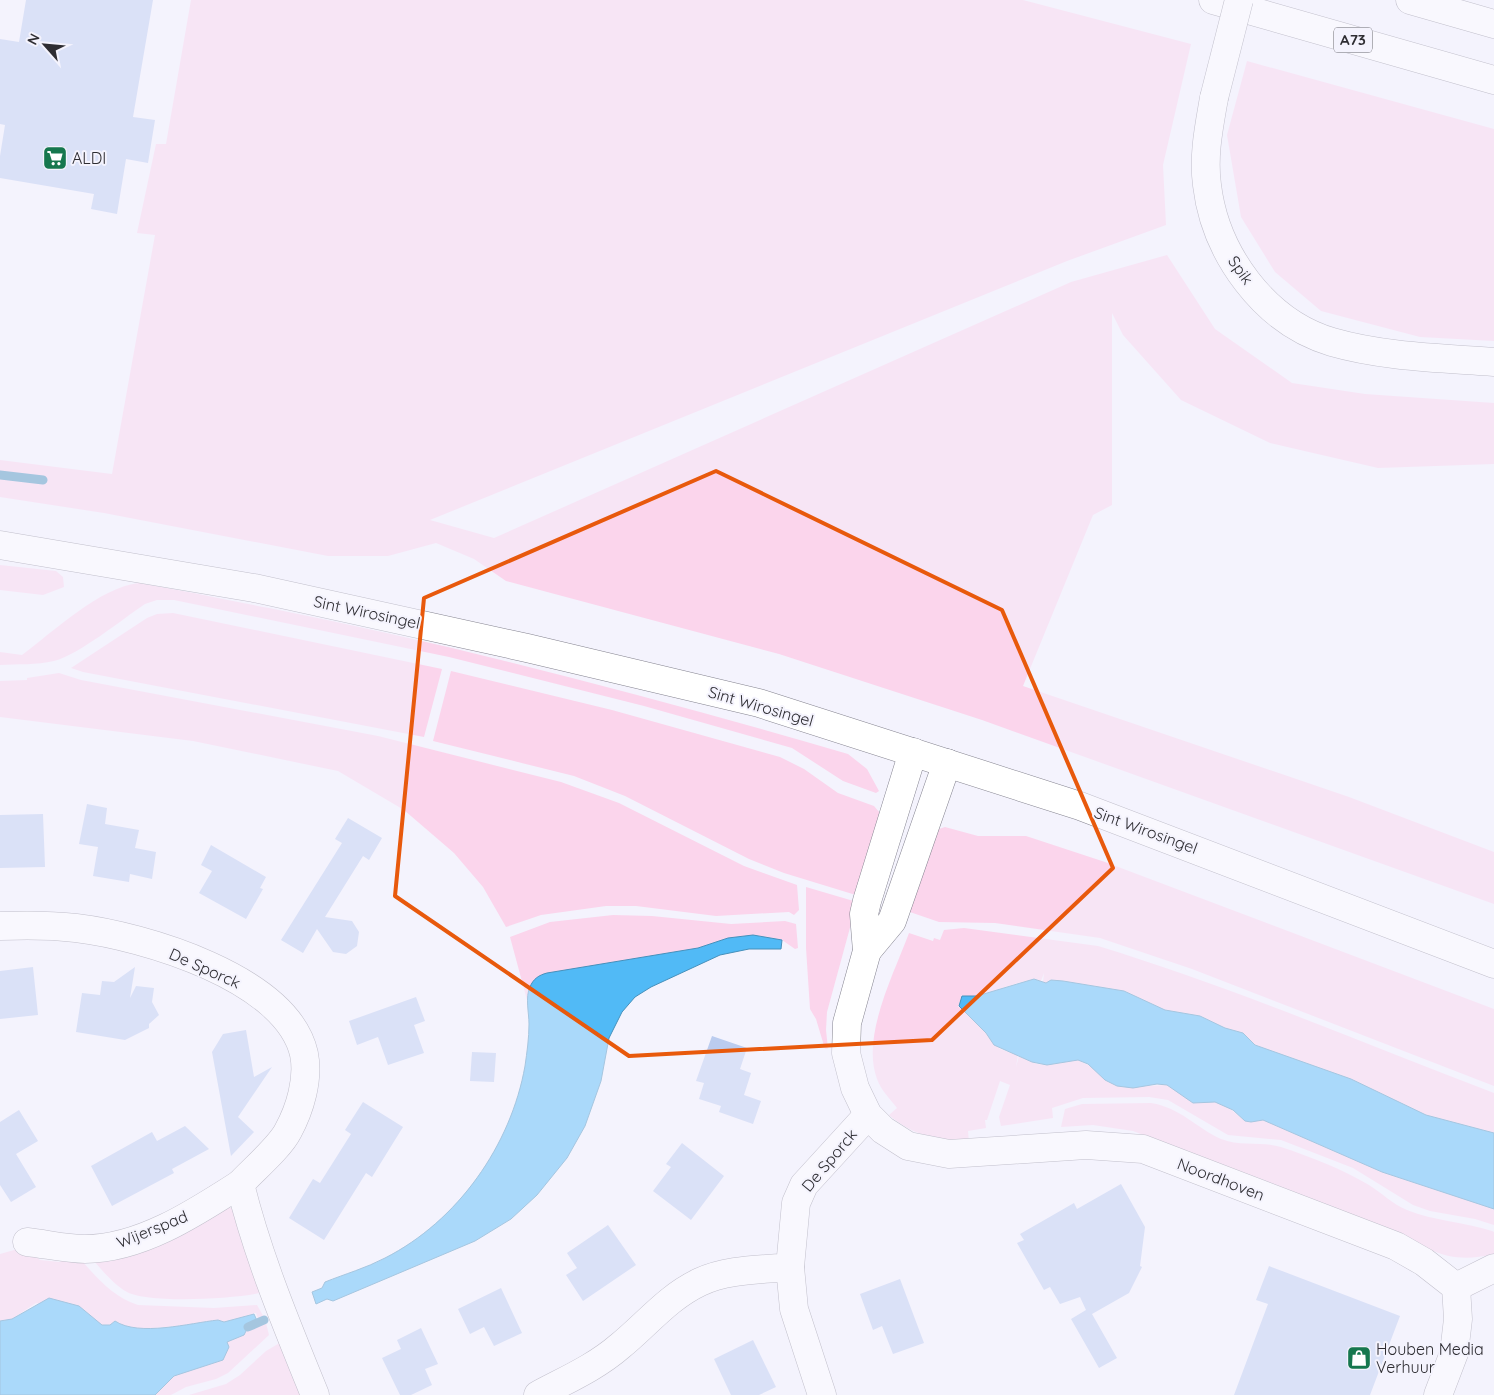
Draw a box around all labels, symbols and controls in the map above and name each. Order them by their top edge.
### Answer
north arrow [20,20,70,70]
road number: A73 [1334,28,1372,52]
text: N [23,30,44,48]
supermarket icon: ALDI [42,145,68,171]
place label: ALDI [72,148,106,168]
street label: Spik [1224,252,1258,288]
street label: Sint Wirosingel [312,591,422,633]
street label: Sint Wirosingel [706,681,816,731]
street label: Sint Wirosingel [1092,802,1200,858]
street label: De Sporck [166,943,244,993]
street label: De Sporck [797,1124,861,1196]
street label: Noordhoven [1175,1153,1267,1205]
street label: Wijerspad [113,1206,191,1252]
place label: Houben Media Verhuur [1376,1339,1484,1377]
shop icon: Houben Media Verhuur [1346,1345,1372,1371]

